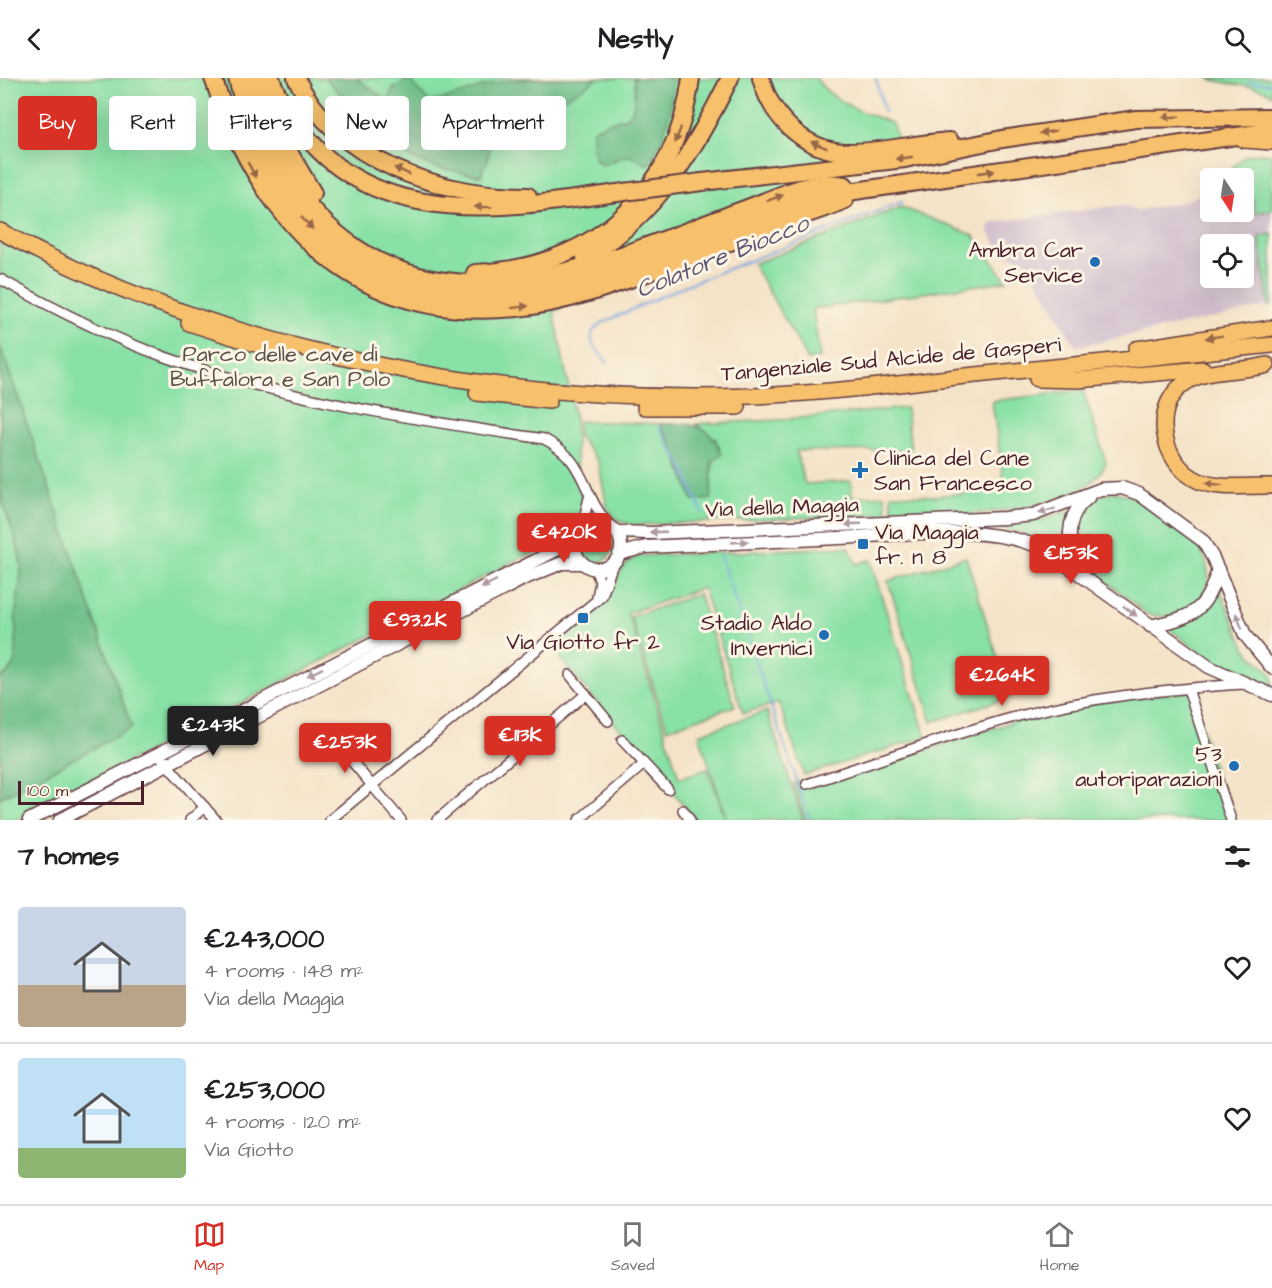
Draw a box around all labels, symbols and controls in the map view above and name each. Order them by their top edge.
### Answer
text: Nestly [598,20,674,58]
icon: back [18,23,51,56]
icon: search [1221,23,1254,56]
chip: Buy [18,96,97,150]
chip: Rent [109,96,196,150]
chip: Filters [208,96,313,150]
chip: New [325,96,409,150]
chip: Apartment [421,96,566,150]
one-way arrow [1162,113,1181,122]
one-way arrow [673,126,683,144]
one-way arrow [1038,127,1057,136]
one-way arrow [810,140,828,150]
one-way arrow [894,154,913,163]
one-way arrow [247,162,258,178]
one-way arrow [394,167,411,176]
one-way arrow [977,168,996,177]
north arrow [1200,168,1254,222]
map controls [1200,168,1254,288]
one-way arrow [766,192,784,202]
one-way arrow [474,203,493,212]
water label: Colatore Biocco [631,206,815,307]
one-way arrow [300,216,314,231]
button: locate [1200,234,1254,288]
place label: Ambra Car Service [968,235,1083,291]
marker: Ambra Car Service [1088,255,1102,269]
one-way arrow [511,303,530,312]
street label: Tangenziale Sud Alcide de Gasperi [720,329,1062,391]
one-way arrow [1205,333,1224,342]
park label: Parco delle cave di Buffalora e San Polo [170,339,391,395]
place label: Clinica del Cane San Francesco [874,443,1032,499]
marker: Clinica del Cane San Francesco [851,461,869,479]
one-way arrow [1204,479,1223,488]
street label: Via della Maggia [705,489,859,527]
one-way arrow [1038,507,1056,516]
pin: €420K [522,513,606,564]
place label: Via Maggia fr. n 8 [875,517,979,573]
text: €420K [531,518,597,546]
one-way arrow [843,520,862,529]
one-way arrow [648,528,667,537]
pin: €153K [1029,534,1113,585]
marker: Via Maggia fr. n 8 [856,537,870,551]
one-way arrow [730,538,749,547]
text: €153K [1044,539,1098,567]
one-way arrow [481,579,498,589]
pin: €93.2K [366,601,464,652]
one-way arrow [1122,605,1138,617]
text: €93.2K [383,606,447,634]
place label: Stadio Aldo Invernici [701,608,813,664]
marker: Via Giotto fr 2 [576,611,590,625]
one-way arrow [1234,612,1243,630]
place label: Via Giotto fr 2 [506,627,660,658]
marker: Stadio Aldo Invernici [817,628,831,642]
pin: €264K [960,656,1044,707]
text: €264K [969,661,1035,689]
one-way arrow [307,668,324,677]
pin: €243K [171,706,255,757]
text: €243K [181,711,245,739]
pin: €113K [478,716,562,767]
text: €113K [498,721,542,749]
pin: €253K [303,723,387,774]
text: €253K [313,728,377,756]
place label: 53 autoriparazioni [1075,739,1222,795]
marker: 53 autoriparazioni [1227,759,1241,773]
scale bar [18,778,144,806]
text: 100 m [27,780,68,802]
text: 7 homes [18,838,119,874]
icon: filters [1221,840,1254,873]
text: €243,000 [204,921,324,957]
icon: home [66,931,138,1003]
icon: heart [1221,951,1254,984]
text: 4 rooms · 148 m² [204,957,364,985]
text: Via della Maggia [204,985,344,1013]
text: €253,000 [204,1072,325,1108]
icon: home [66,1082,138,1154]
icon: heart [1221,1102,1254,1135]
text: 4 rooms · 120 m² [204,1108,361,1136]
text: Via Giotto [204,1136,293,1164]
tab: Map [193,1218,226,1276]
tab: Saved [611,1218,654,1276]
tab: Home [1040,1218,1079,1276]

